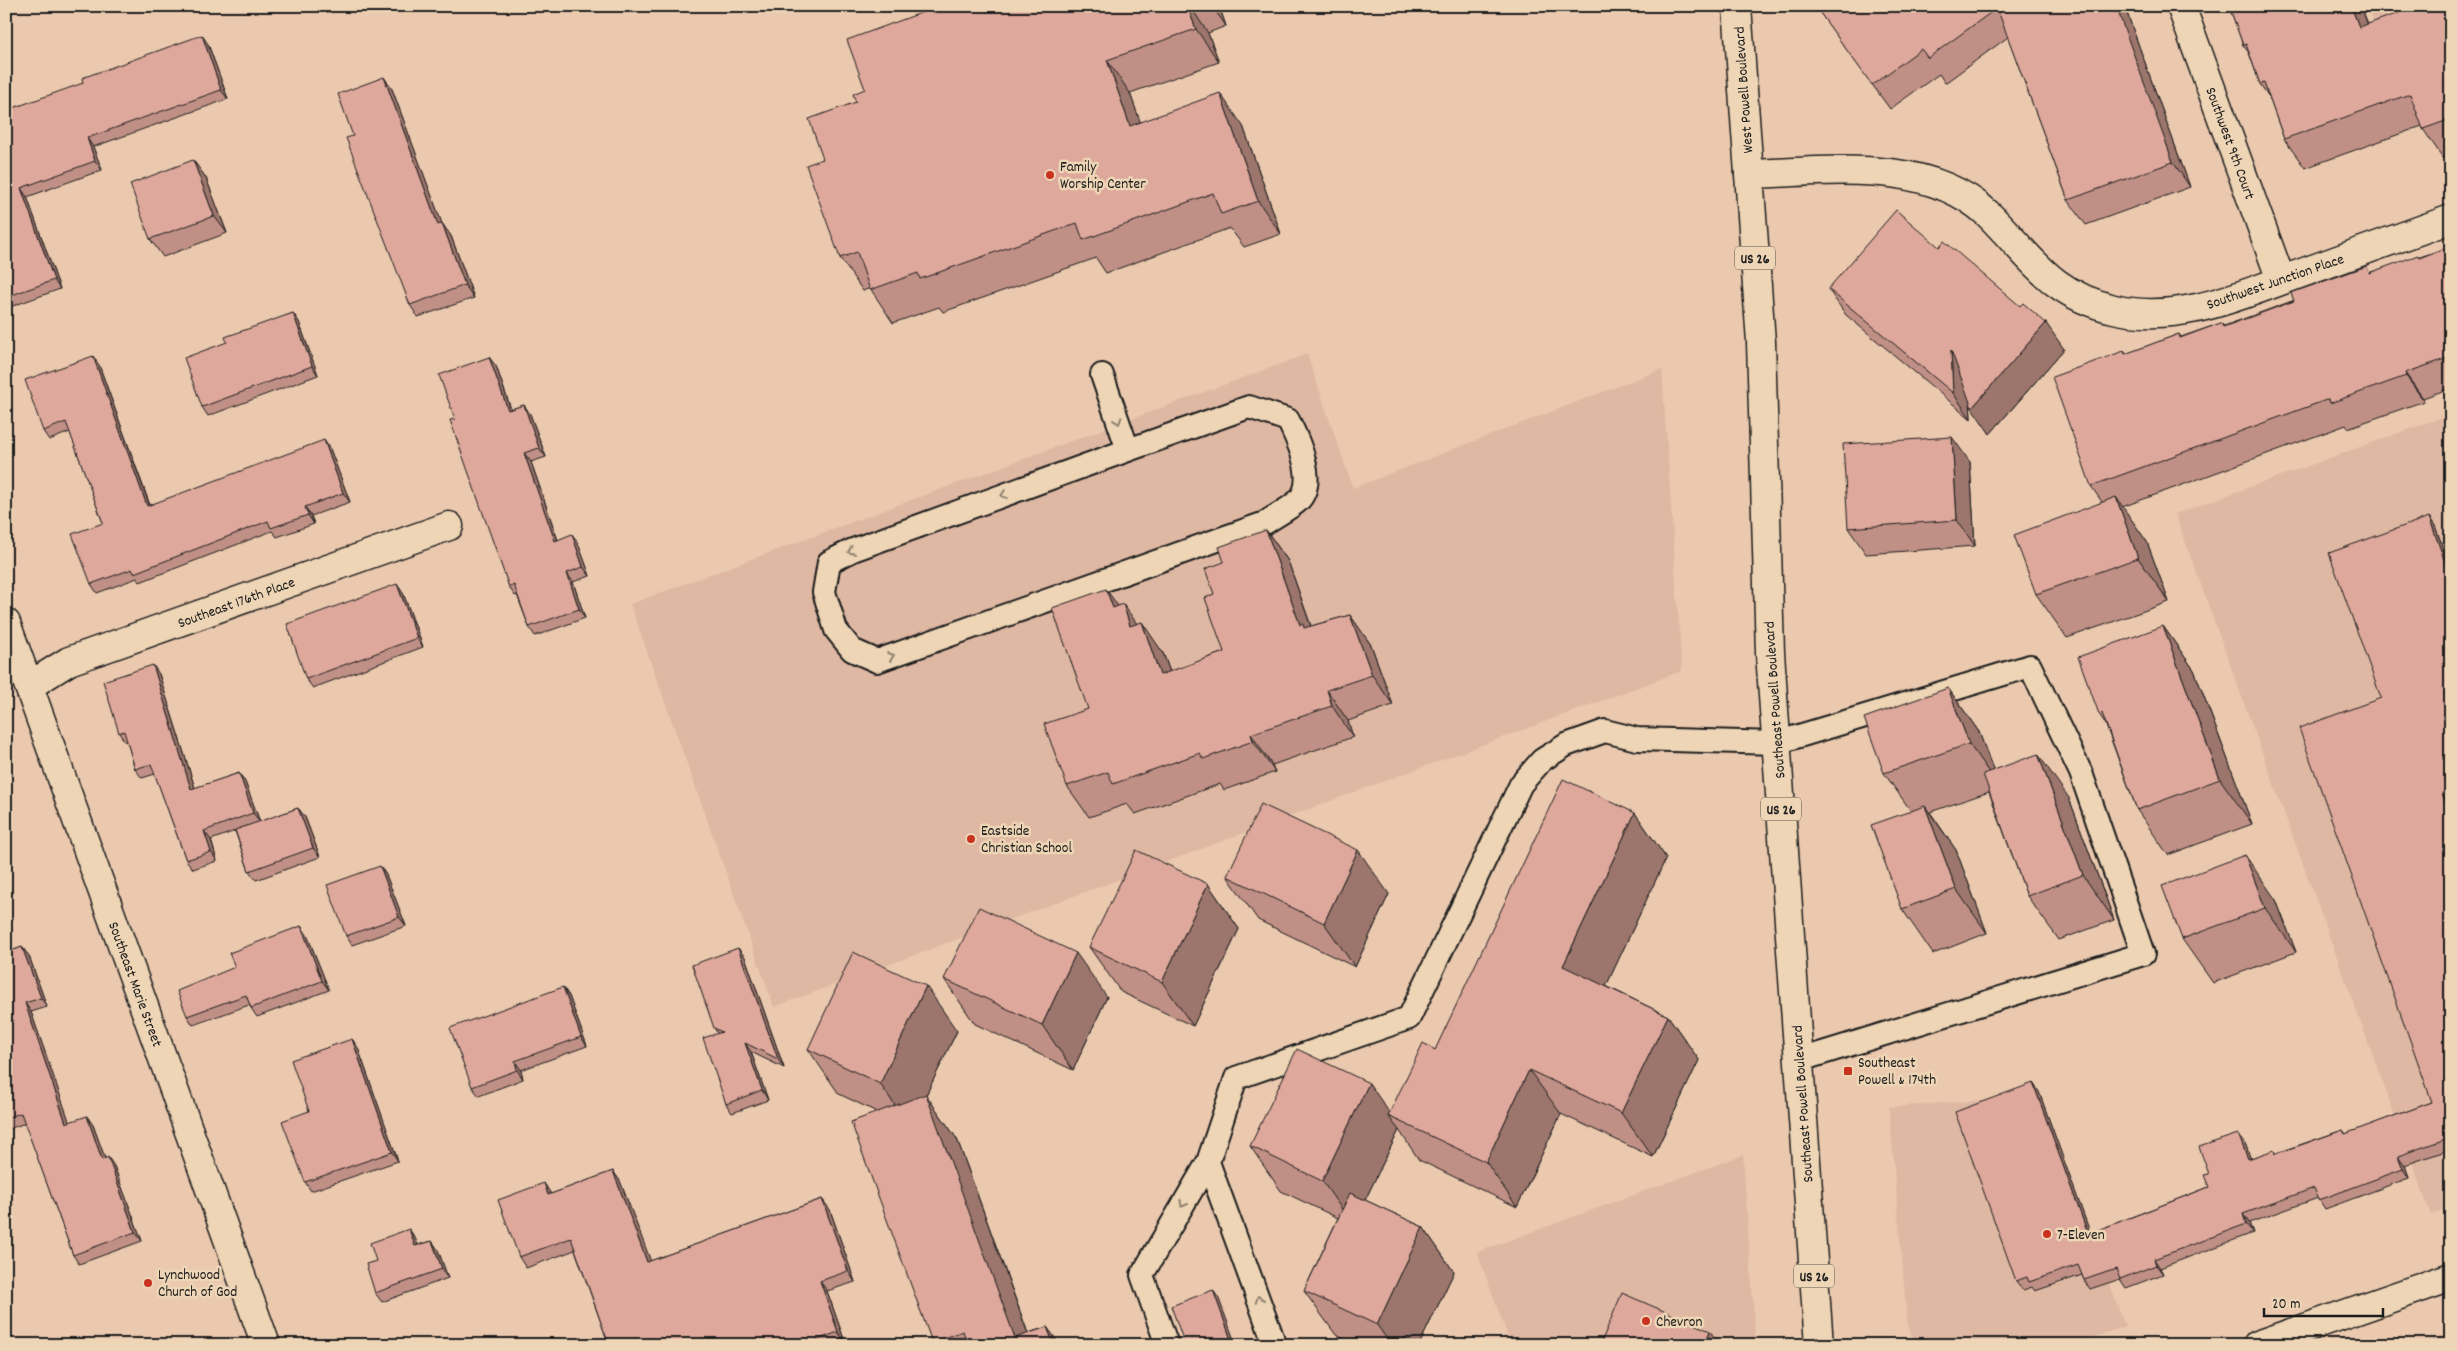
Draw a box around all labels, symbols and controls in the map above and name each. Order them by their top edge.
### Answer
street label: West Powell Boulevard [1730,26,1760,154]
street label: Southwest 9th Court [2199,84,2260,203]
place label: Family Worship Center [1060,157,1146,196]
marker: Family Worship Center [1044,169,1056,181]
road number: US 26 [1735,247,1775,270]
street label: Southwest Junction Place [2204,249,2348,317]
one-way arrow [1112,416,1122,425]
one-way arrow [1000,489,1008,499]
one-way arrow [847,545,856,556]
street label: Southeast 176th Place [175,572,299,635]
street label: Southeast Powell Boulevard [1760,620,1792,779]
one-way arrow [886,652,895,662]
road number: US 26 [1761,798,1801,821]
place label: Eastside Christian School [981,821,1072,860]
marker: Eastside Christian School [965,833,977,845]
street label: Southeast Marie Street [101,919,167,1051]
street label: Southeast Powell Boulevard [1788,1024,1820,1183]
place label: Southeast Powell & 174th [1858,1053,1936,1092]
marker: Southeast Powell & 174th [1842,1065,1854,1077]
one-way arrow [1180,1198,1190,1207]
place label: 7-Eleven [2057,1225,2105,1247]
marker: 7-Eleven [2041,1228,2053,1240]
road number: US 26 [1794,1264,1834,1288]
place label: Lynchwood Church of God [158,1265,237,1304]
marker: Lynchwood Church of God [142,1277,154,1289]
scale bar [2264,1286,2383,1318]
text: 20 m [2272,1294,2300,1316]
one-way arrow [1255,1295,1265,1304]
place label: Chevron [1656,1312,1702,1334]
marker: Chevron [1640,1315,1652,1327]

